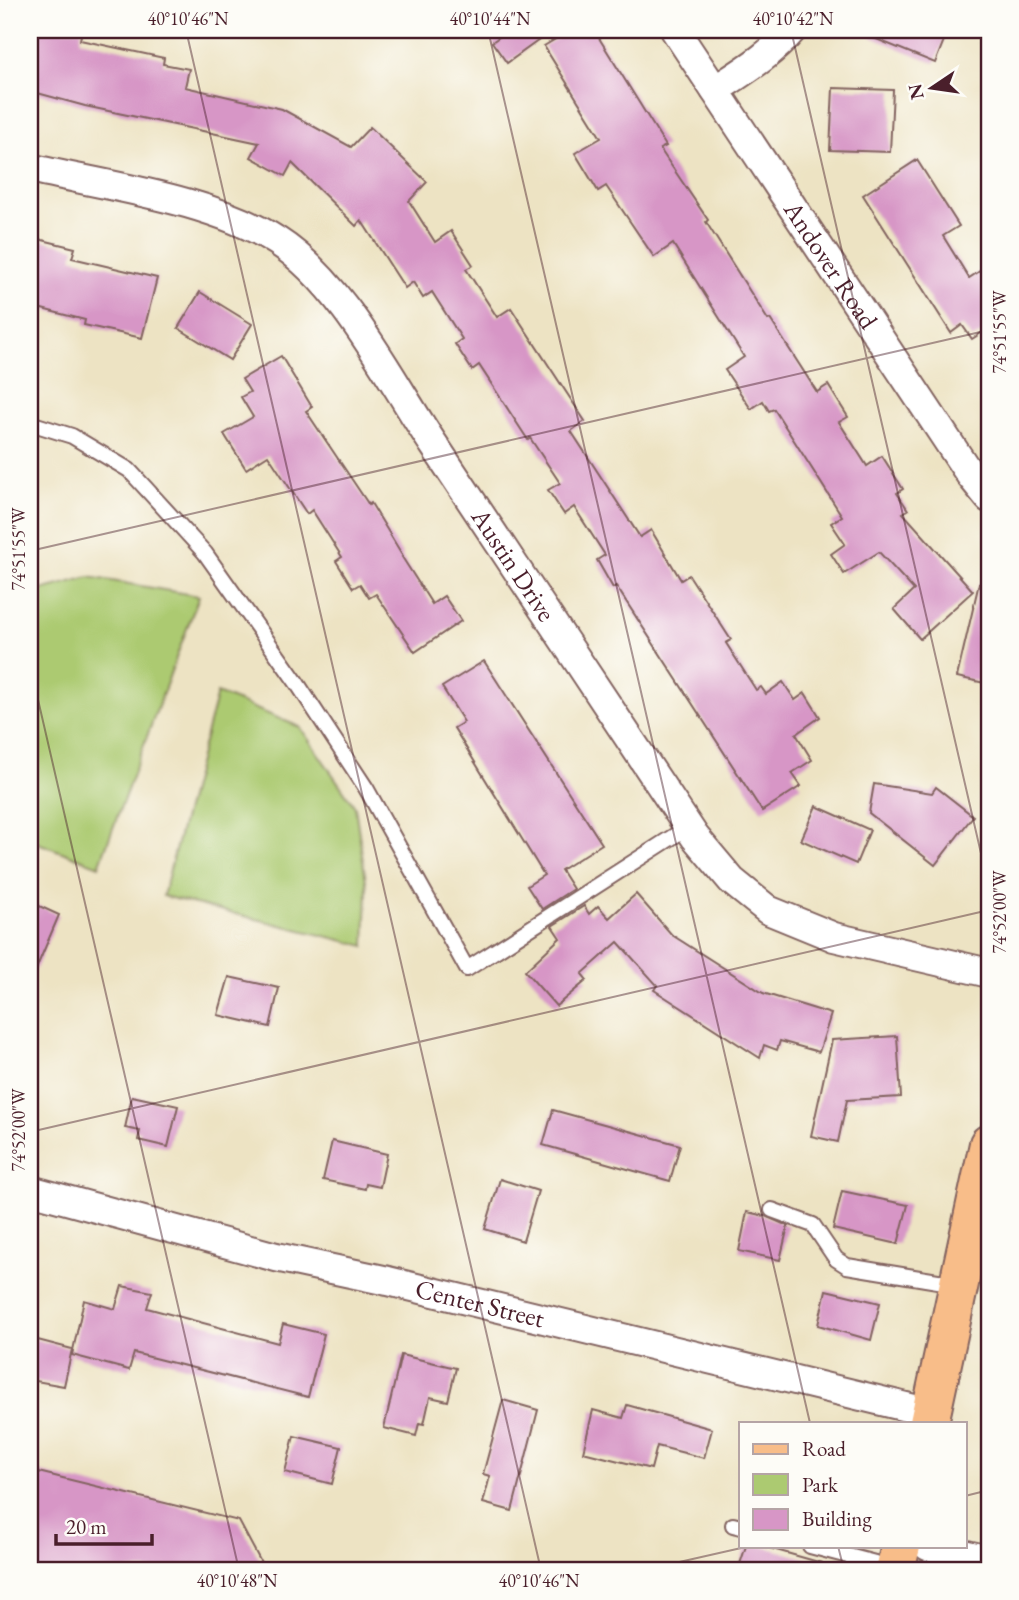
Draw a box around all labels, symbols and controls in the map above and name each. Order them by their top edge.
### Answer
text: 40°10'46"N [148,7,229,30]
text: 40°10'44"N [450,7,531,30]
text: 40°10'42"N [753,7,834,30]
north arrow [897,52,967,122]
text: N [902,81,930,102]
street label: Andover Road [776,194,886,336]
text: 74°51'55"W [988,290,1011,374]
street label: Austin Drive [463,501,564,628]
text: 74°51'55"W [7,507,30,591]
text: 74°52'00"W [988,870,1011,954]
text: 74°52'00"W [7,1088,30,1172]
street label: Center Street [412,1271,548,1335]
legend [739,1422,967,1548]
text: Road [802,1435,846,1462]
text: Park [802,1471,839,1498]
scale bar [56,1502,152,1546]
text: Building [802,1505,872,1532]
text: 20 m [66,1513,107,1540]
text: 40°10'48"N [197,1569,278,1592]
text: 40°10'46"N [499,1569,580,1592]

